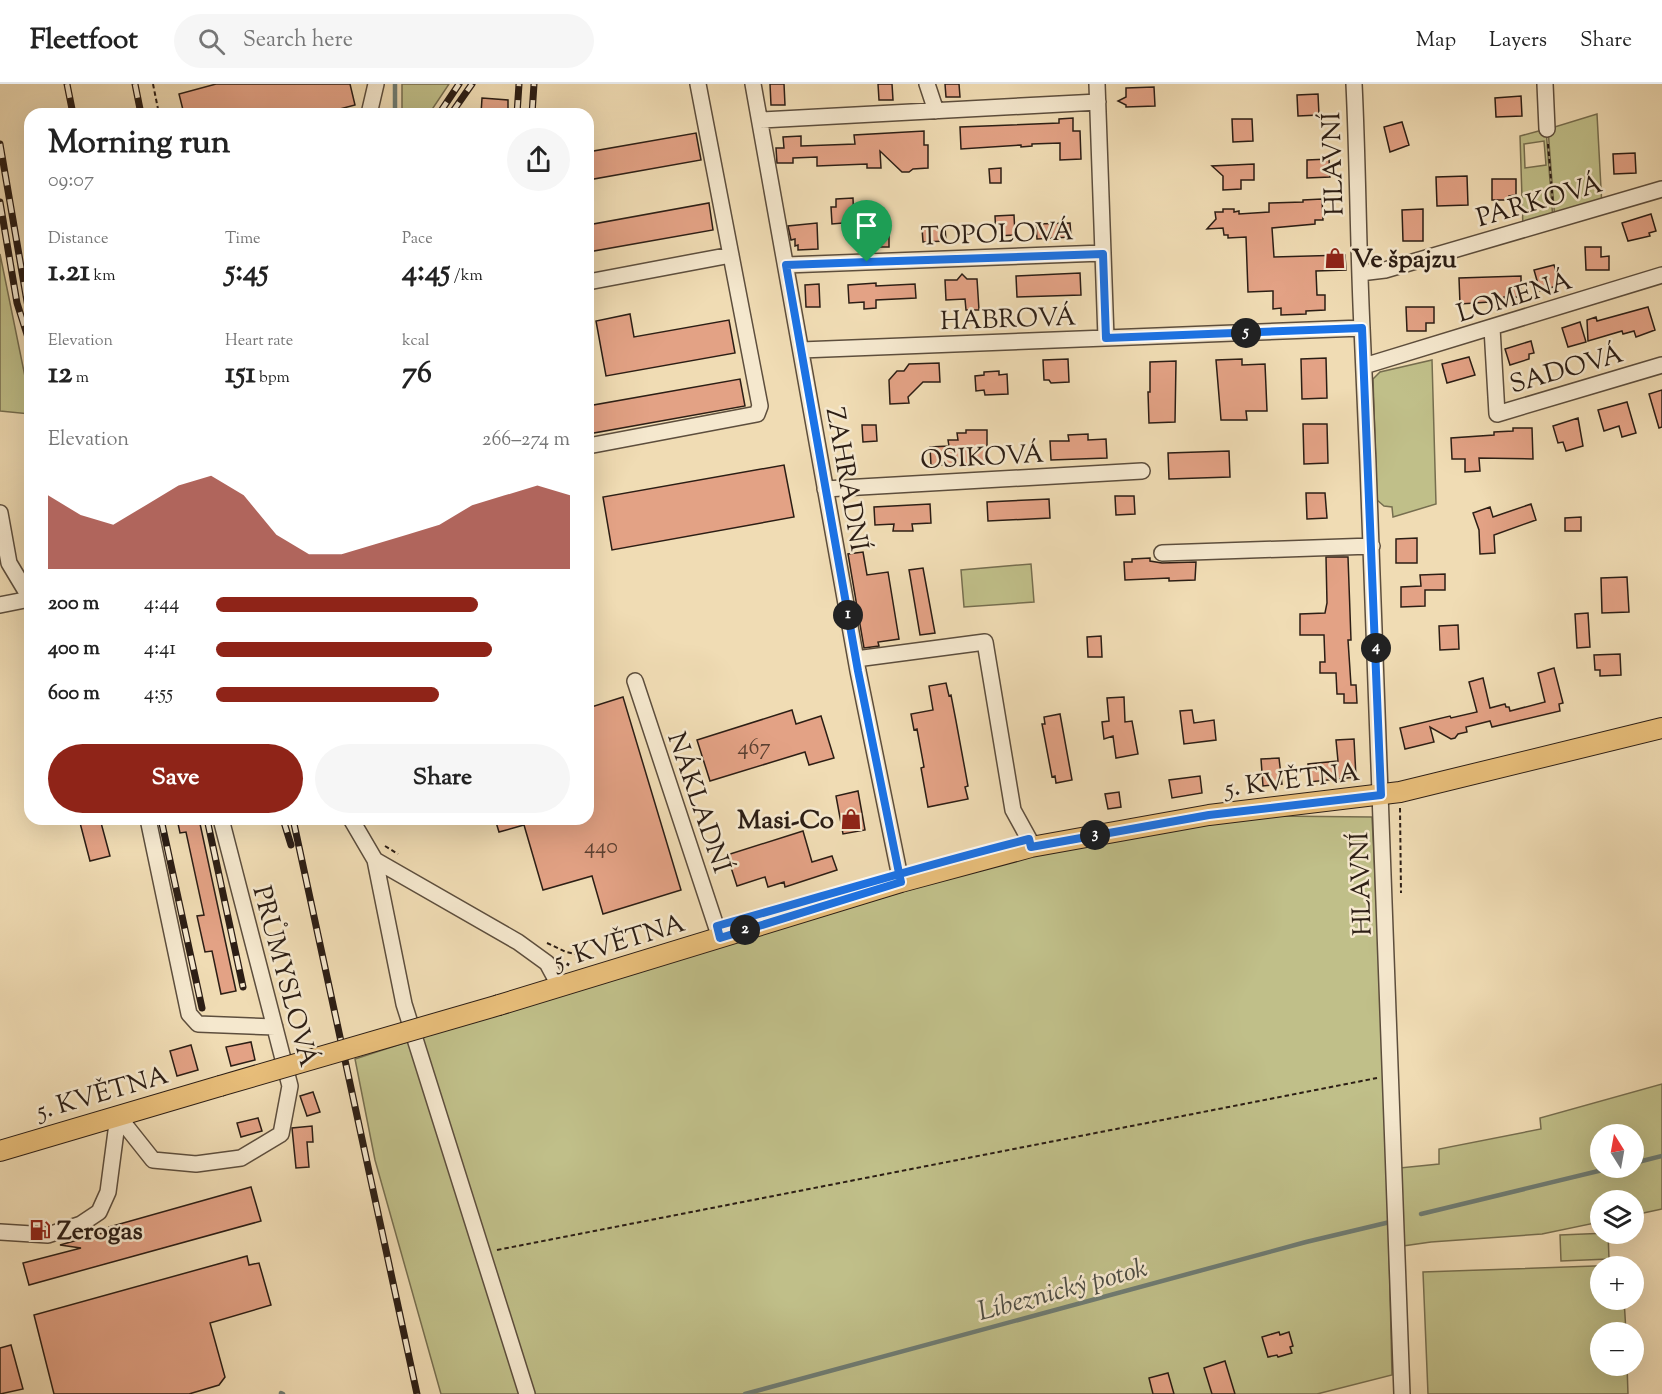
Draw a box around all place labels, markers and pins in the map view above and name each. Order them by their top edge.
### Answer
pin [841,200,892,262]
place label: Ve špajzu [1352,242,1456,279]
shop icon: Ve špajzu [1323,246,1347,270]
pin: 5 [1231,318,1261,348]
pin: 1 [833,600,863,630]
pin: 4 [1361,633,1391,663]
place label: Masi-Co [737,803,834,840]
shop icon: Masi-Co [839,807,863,831]
pin: 3 [1080,820,1110,850]
pin: 2 [730,915,760,945]
place label: Zerogas [57,1214,143,1251]
fuel station icon: Zerogas [28,1218,52,1242]

